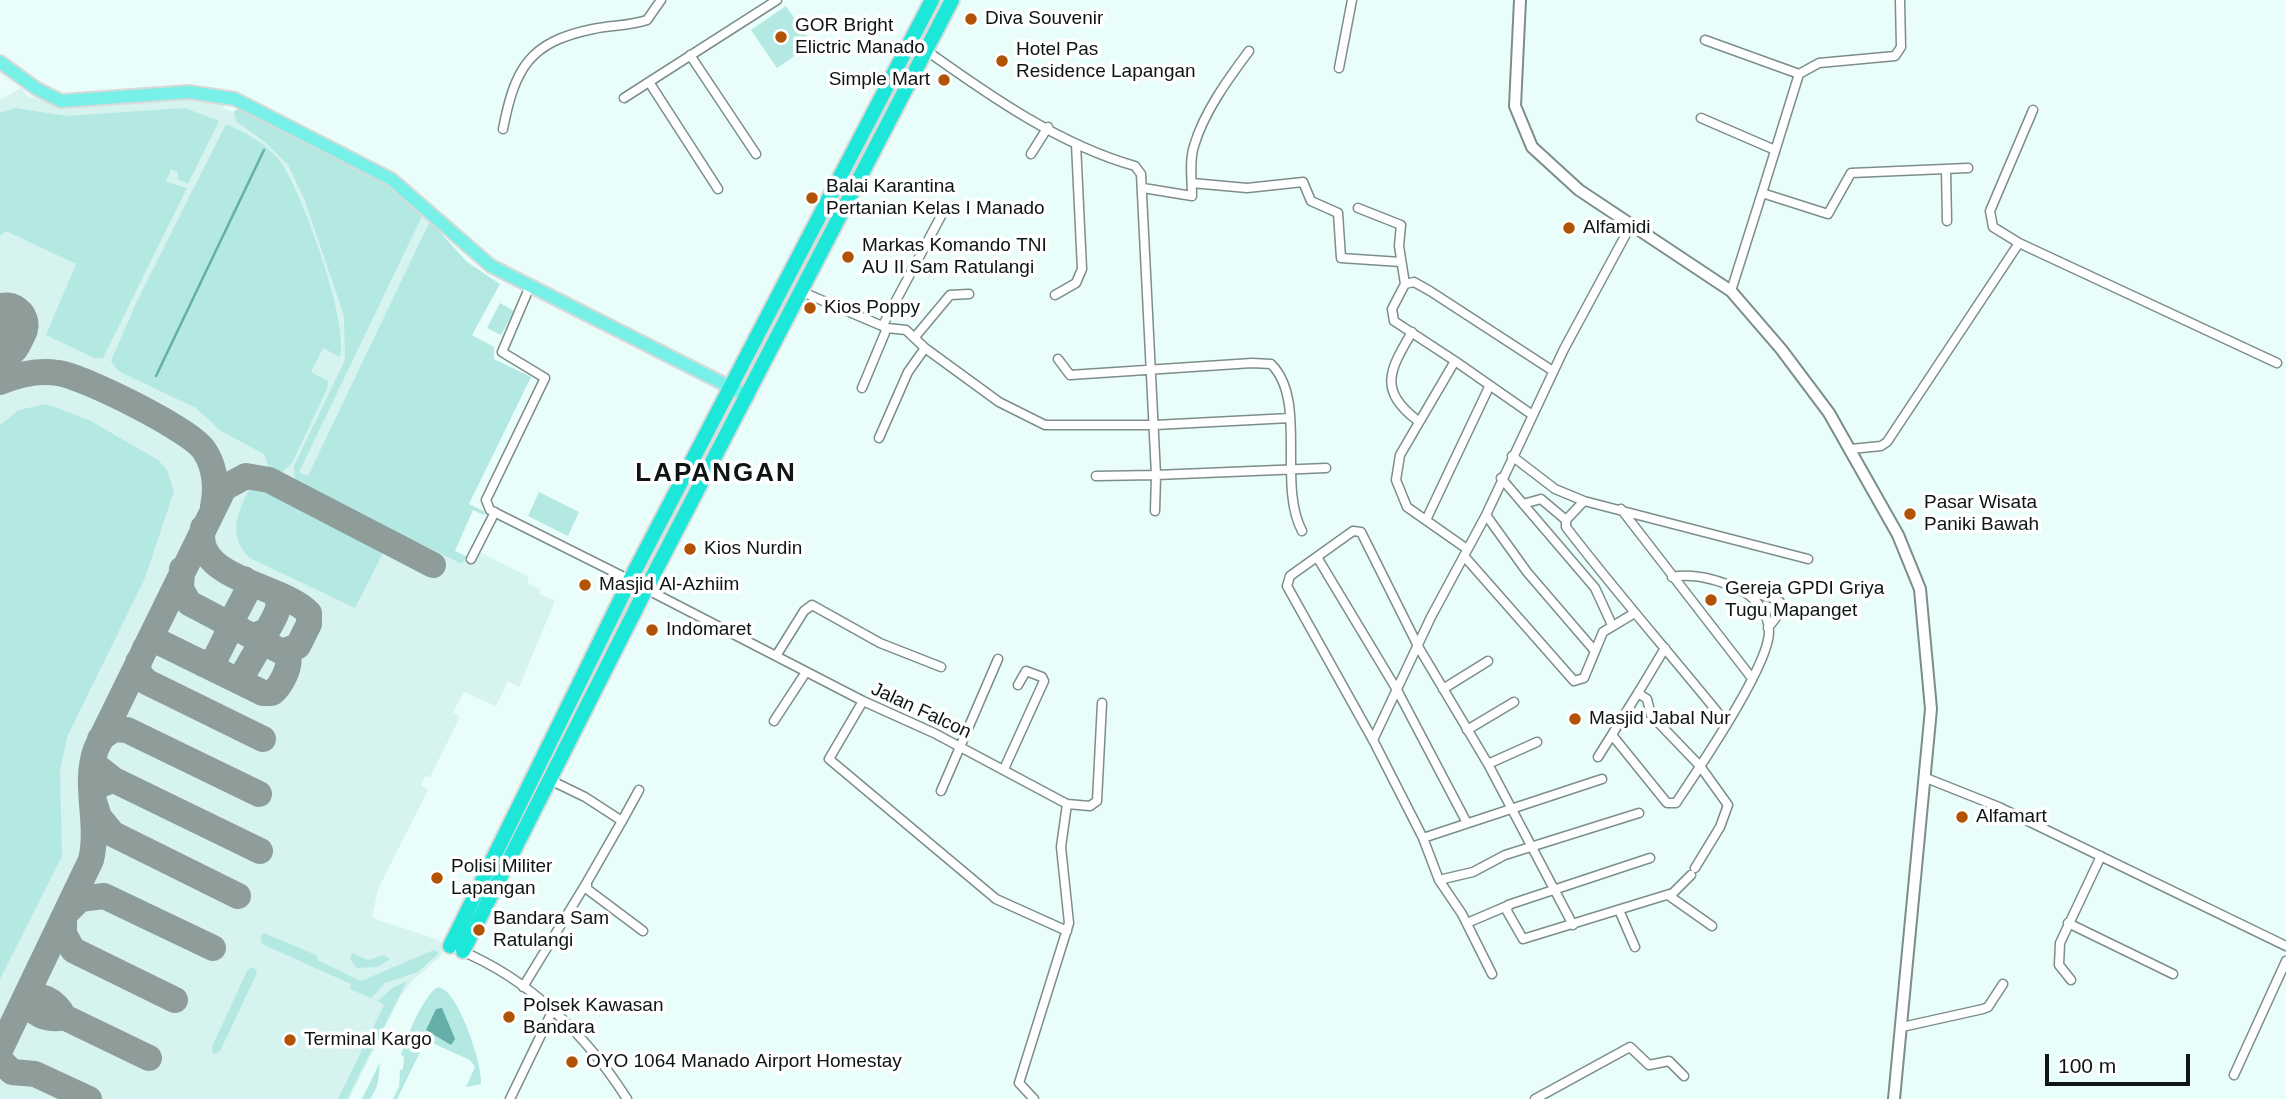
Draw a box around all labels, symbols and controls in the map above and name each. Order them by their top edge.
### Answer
place label: Diva Souvenir [985,8,1103,30]
marker: Diva Souvenir [963,11,979,27]
place label: GOR Bright Elictric Manado [795,15,925,59]
marker: GOR Bright Elictric Manado [773,29,789,45]
place label: Hotel Pas Residence Lapangan [1016,39,1196,83]
marker: Hotel Pas Residence Lapangan [994,53,1010,69]
place label: Simple Mart [829,69,930,91]
marker: Simple Mart [936,72,952,88]
place label: Balai Karantina Pertanian Kelas I Manado [826,176,1045,220]
marker: Balai Karantina Pertanian Kelas I Manado [804,190,820,206]
place label: Alfamidi [1583,217,1651,239]
marker: Alfamidi [1561,220,1577,236]
place label: Markas Komando TNI AU II Sam Ratulangi [862,235,1047,279]
marker: Markas Komando TNI AU II Sam Ratulangi [840,249,856,265]
place label: Kios Poppy [824,297,920,319]
marker: Kios Poppy [802,300,818,316]
district label: LAPANGAN [636,458,796,490]
place label: Pasar Wisata Paniki Bawah [1924,492,2039,536]
marker: Pasar Wisata Paniki Bawah [1902,506,1918,522]
place label: Kios Nurdin [704,538,802,560]
marker: Kios Nurdin [682,541,698,557]
place label: Masjid Al-Azhiim [599,574,739,596]
marker: Masjid Al-Azhiim [577,577,593,593]
place label: Gereja GPDI Griya Tugu Mapanget [1725,578,1884,622]
marker: Gereja GPDI Griya Tugu Mapanget [1703,592,1719,608]
place label: Indomaret [666,619,752,641]
marker: Indomaret [644,622,660,638]
street label: Jalan Falcon [867,678,975,744]
place label: Masjid Jabal Nur [1589,708,1730,730]
marker: Masjid Jabal Nur [1567,711,1583,727]
place label: Alfamart [1976,806,2047,828]
marker: Alfamart [1954,809,1970,825]
place label: Polisi Militer Lapangan [451,856,552,900]
marker: Polisi Militer Lapangan [429,870,445,886]
place label: Bandara Sam Ratulangi [493,908,609,952]
marker: Bandara Sam Ratulangi [471,922,487,938]
place label: Polsek Kawasan Bandara [523,995,663,1039]
marker: Polsek Kawasan Bandara [501,1009,517,1025]
place label: Terminal Kargo [304,1029,432,1051]
marker: Terminal Kargo [282,1032,298,1048]
scale bar [2048,1040,2193,1084]
place label: OYO 1064 Manado Airport Homestay [586,1051,902,1073]
marker: OYO 1064 Manado Airport Homestay [564,1054,580,1070]
text: 100 m [2058,1054,2116,1077]

